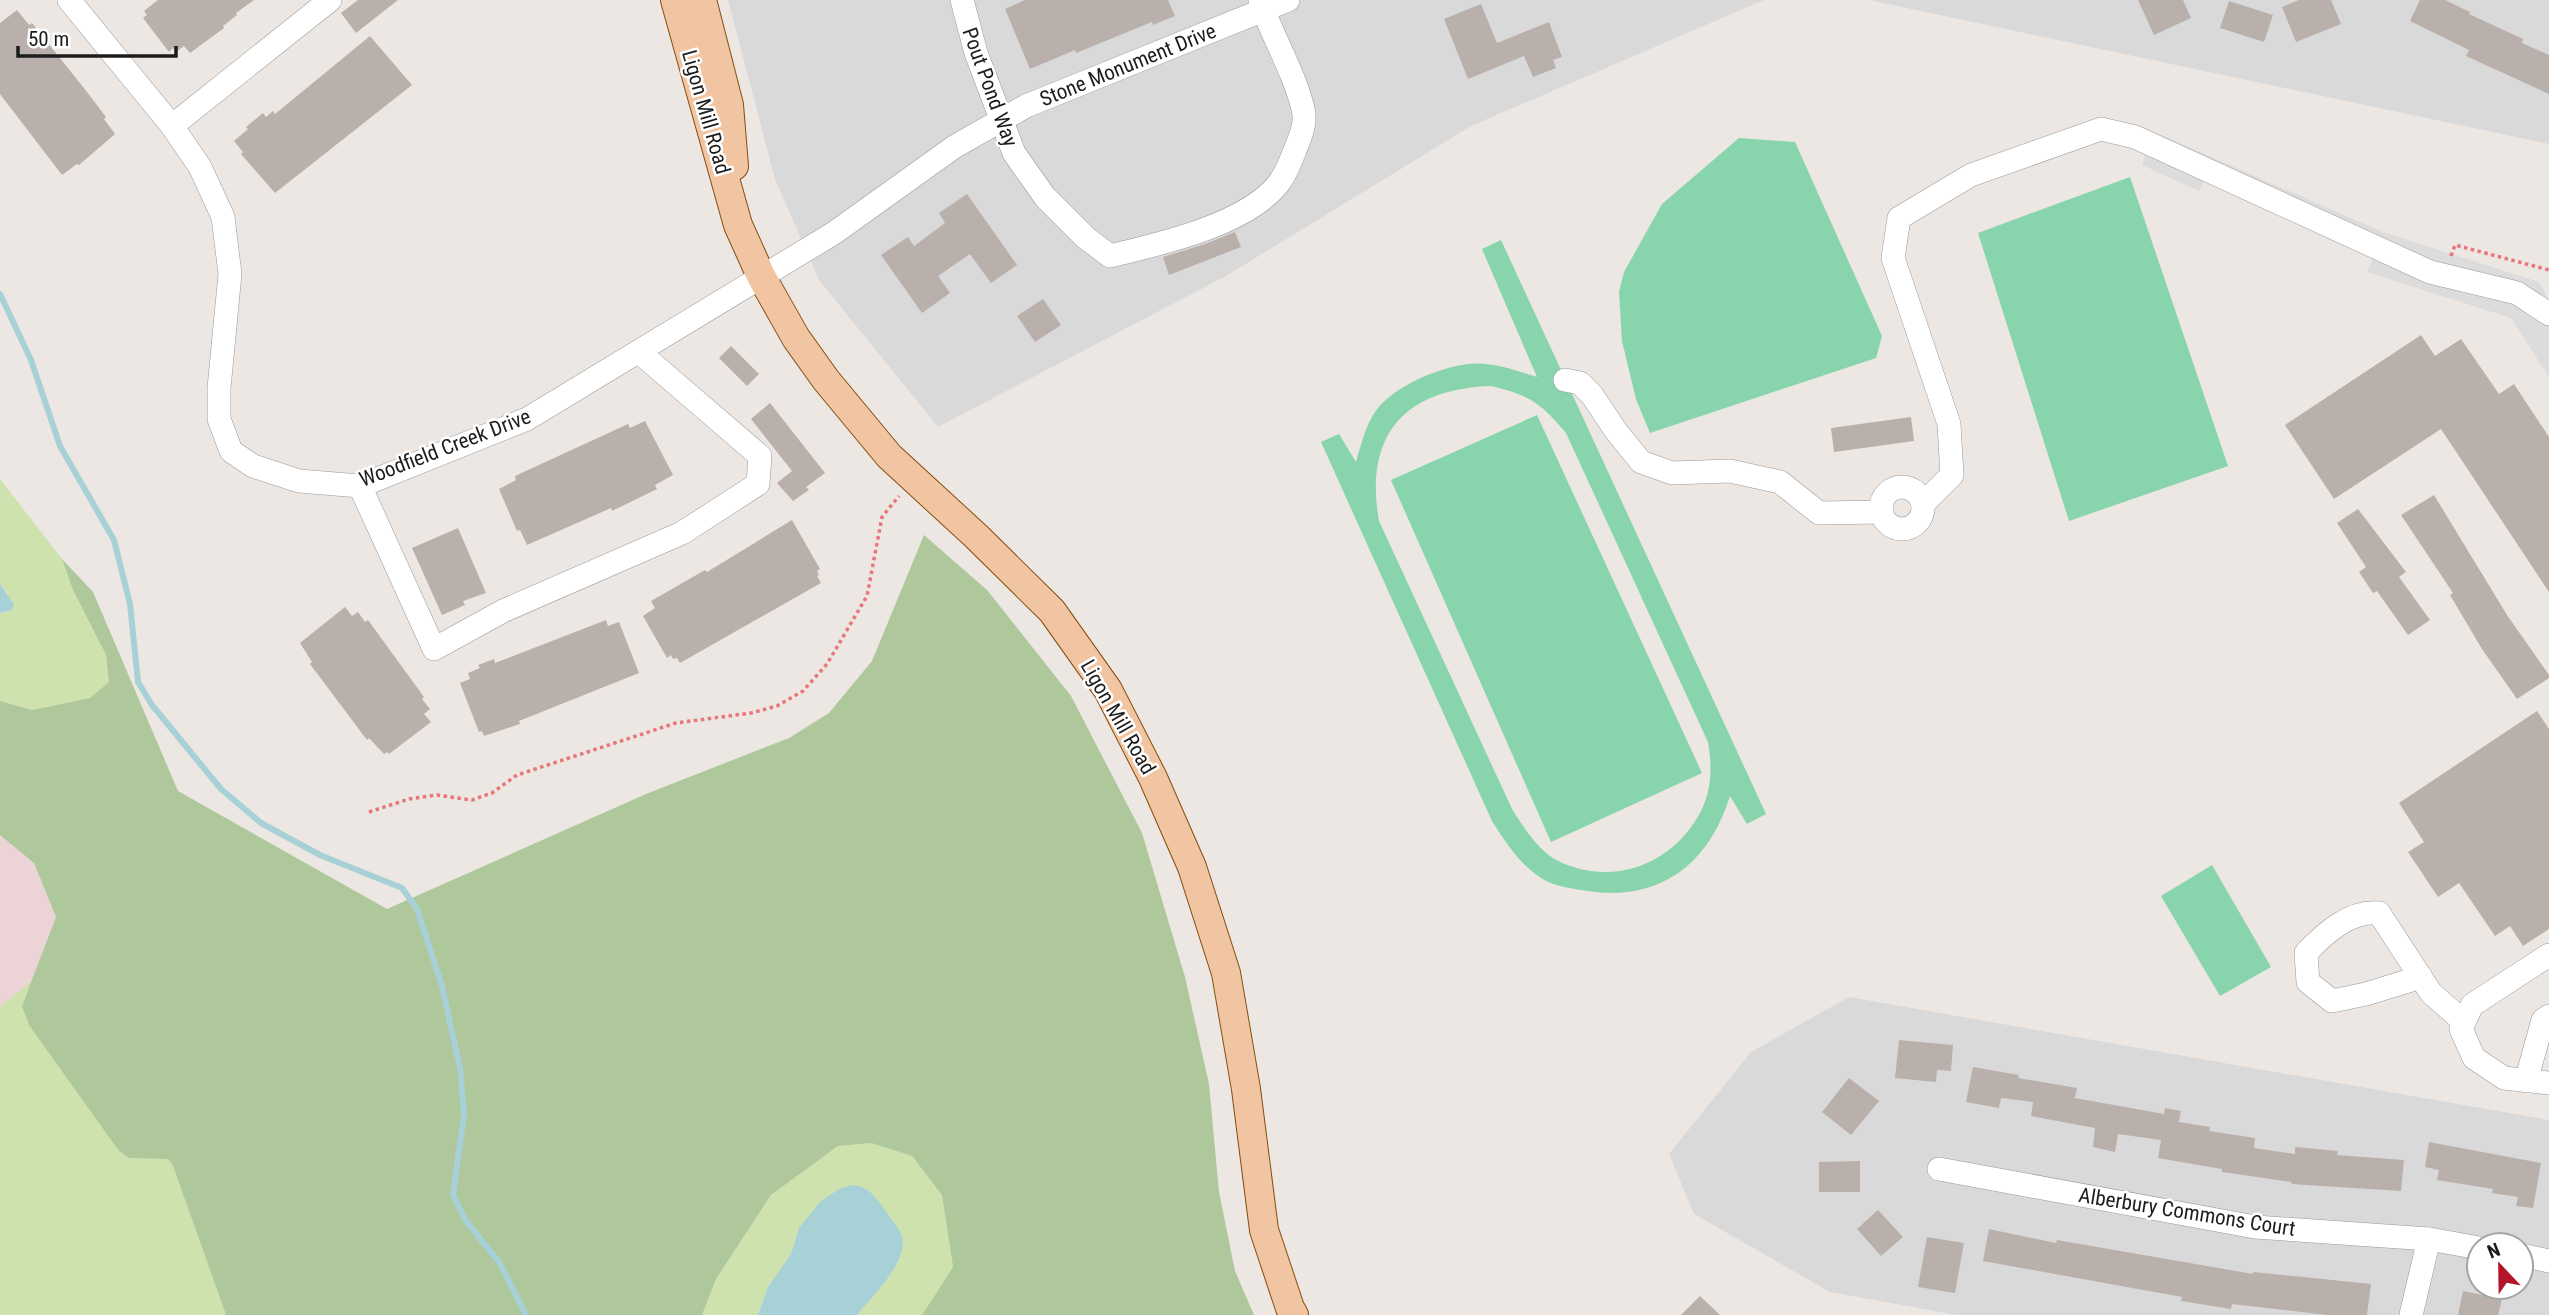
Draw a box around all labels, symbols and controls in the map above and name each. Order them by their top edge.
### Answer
scale bar [18,14,175,58]
street label: Stone Monument Drive [1036,19,1220,111]
street label: Pout Pond Way [957,24,1023,150]
text: 50 m [28,27,69,51]
street label: Ligon Mill Road [677,47,735,177]
street label: Woodfield Creek Drive [356,404,534,492]
street label: Ligon Mill Road [1076,656,1160,778]
street label: Alberbury Commons Court [2077,1183,2297,1241]
north arrow [2465,1231,2535,1301]
text: N [2484,1238,2504,1264]

